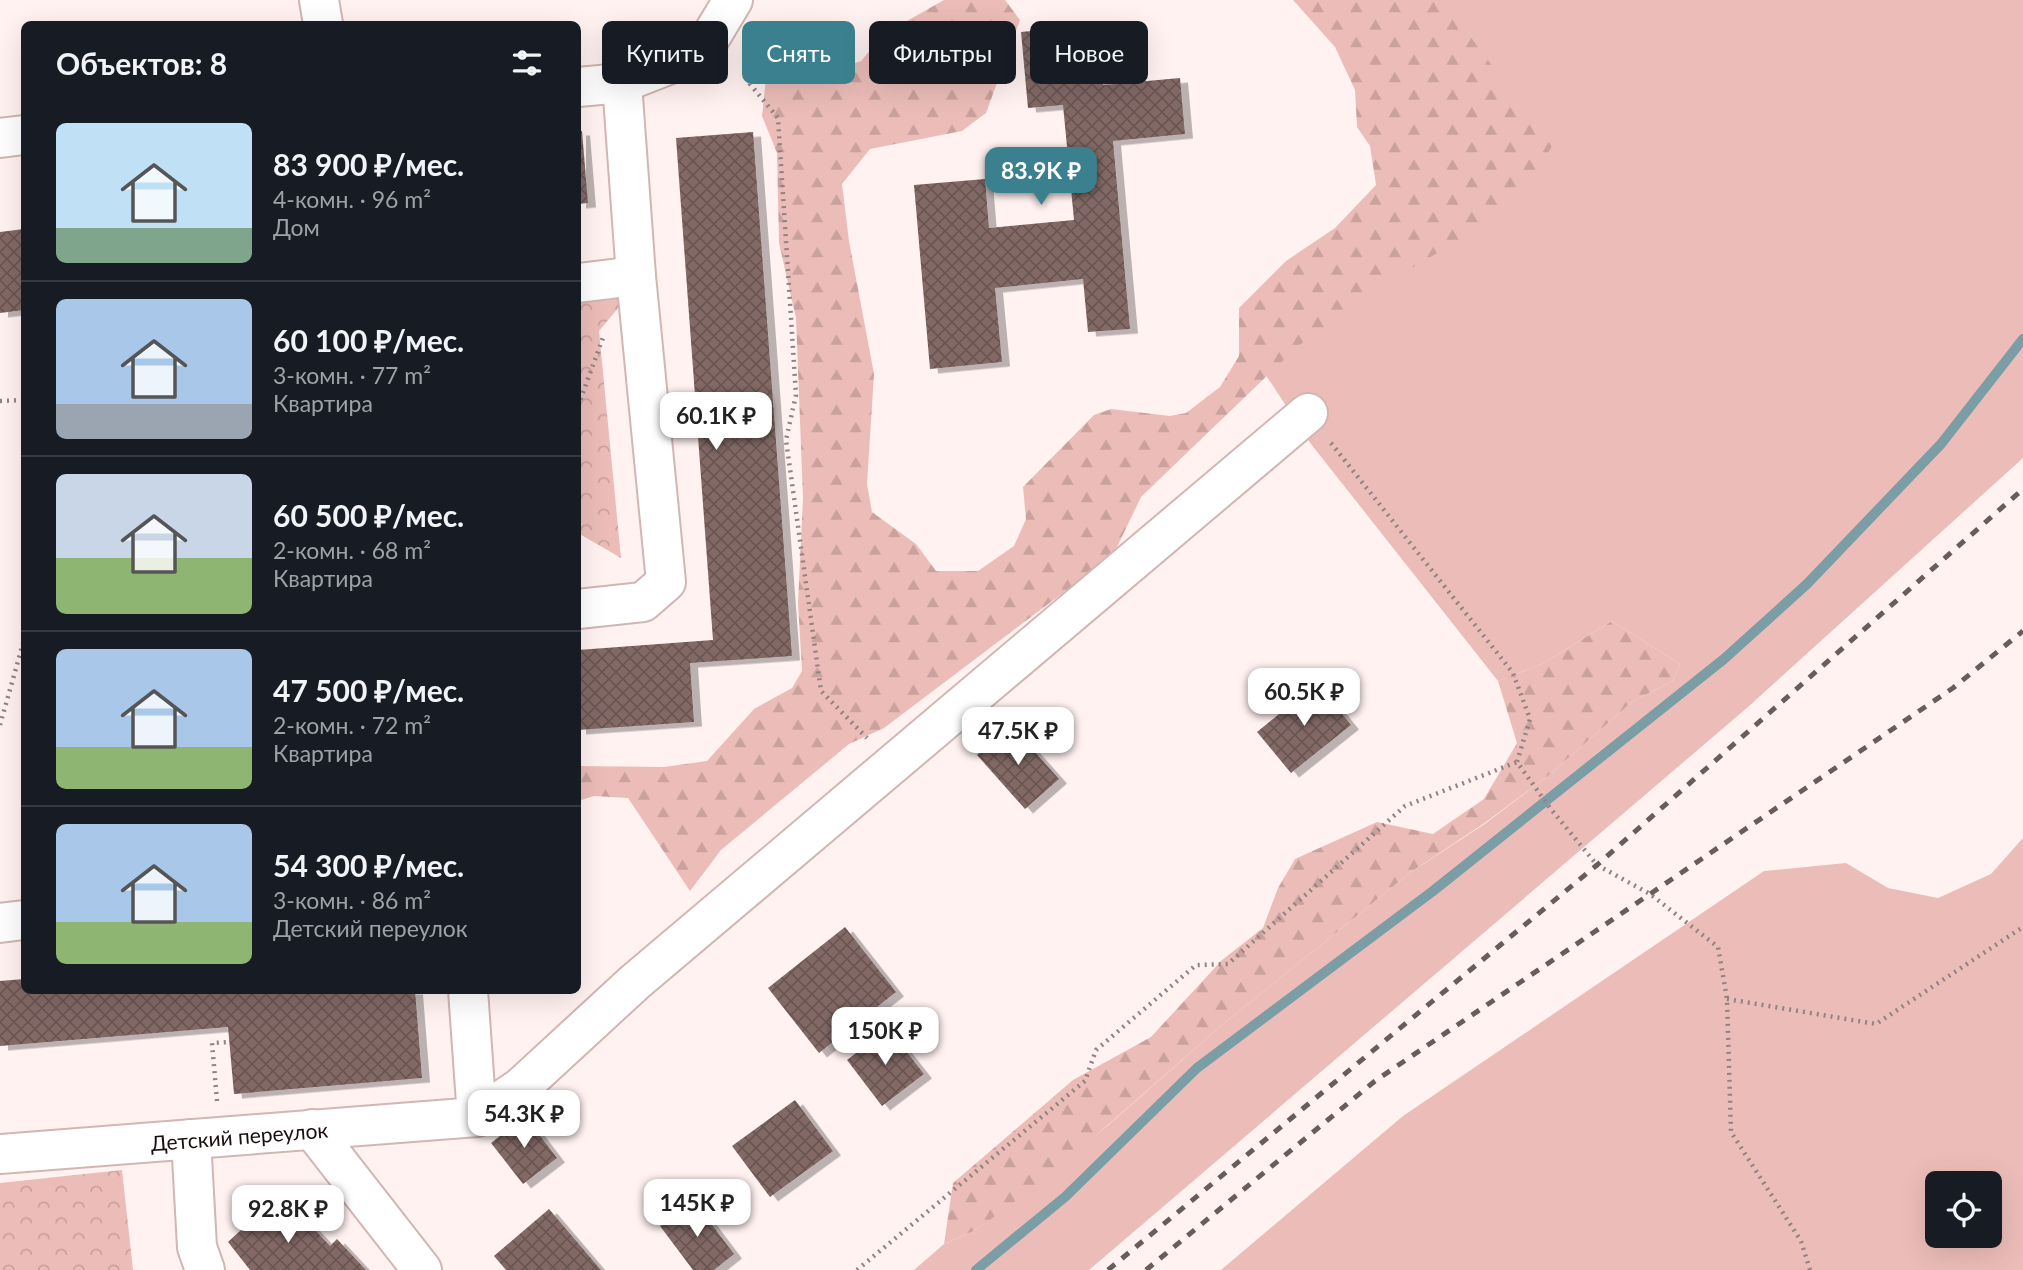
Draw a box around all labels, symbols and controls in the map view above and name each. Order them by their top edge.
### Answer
chip: Купить [602,21,728,84]
chip: Снять [742,21,855,84]
chip: Фильтры [869,21,1016,84]
chip: Новое [1030,21,1148,84]
icon: filters [508,44,546,82]
text: Объектов: 8 [56,45,227,81]
text: 83 900 ₽/мес. [273,146,464,182]
pin: 83.9K ₽ [976,148,1106,207]
icon: home [112,151,196,235]
text: 83.9K ₽ [1001,156,1081,184]
text: 4-комн. · 96 m² [273,185,431,213]
text: Дом [273,213,320,241]
text: 60 100 ₽/мес. [273,322,464,358]
icon: home [112,327,196,411]
text: 3-комн. · 77 m² [273,361,431,389]
text: Квартира [273,389,373,417]
pin: 60.1K ₽ [651,392,781,452]
text: 60.1K ₽ [676,401,756,429]
text: 60 500 ₽/мес. [273,497,464,533]
icon: home [112,502,196,586]
text: 2-комн. · 68 m² [273,536,431,564]
text: Квартира [273,564,373,592]
pin: 60.5K ₽ [1239,668,1369,728]
text: 47 500 ₽/мес. [273,672,464,708]
icon: home [112,677,196,761]
text: 60.5K ₽ [1264,677,1344,705]
pin: 47.5K ₽ [953,708,1083,767]
text: 2-комн. · 72 m² [273,711,431,739]
text: 47.5K ₽ [978,716,1058,744]
text: Квартира [273,739,373,767]
text: 54 300 ₽/мес. [273,847,464,883]
icon: home [112,852,196,936]
text: 3-комн. · 86 m² [273,886,431,914]
text: Детский переулок [273,914,468,942]
pin: 150K ₽ [828,1007,942,1067]
text: 150K ₽ [848,1016,922,1044]
pin: 54.3K ₽ [459,1090,589,1150]
text: 54.3K ₽ [484,1099,564,1127]
street label: Детский переулок [150,1116,329,1155]
map controls [1925,1171,2002,1248]
button: locate [1925,1171,2002,1248]
pin: 145K ₽ [640,1180,754,1239]
pin: 92.8K ₽ [223,1186,353,1245]
text: 145K ₽ [660,1188,734,1216]
text: 92.8K ₽ [248,1194,328,1222]

